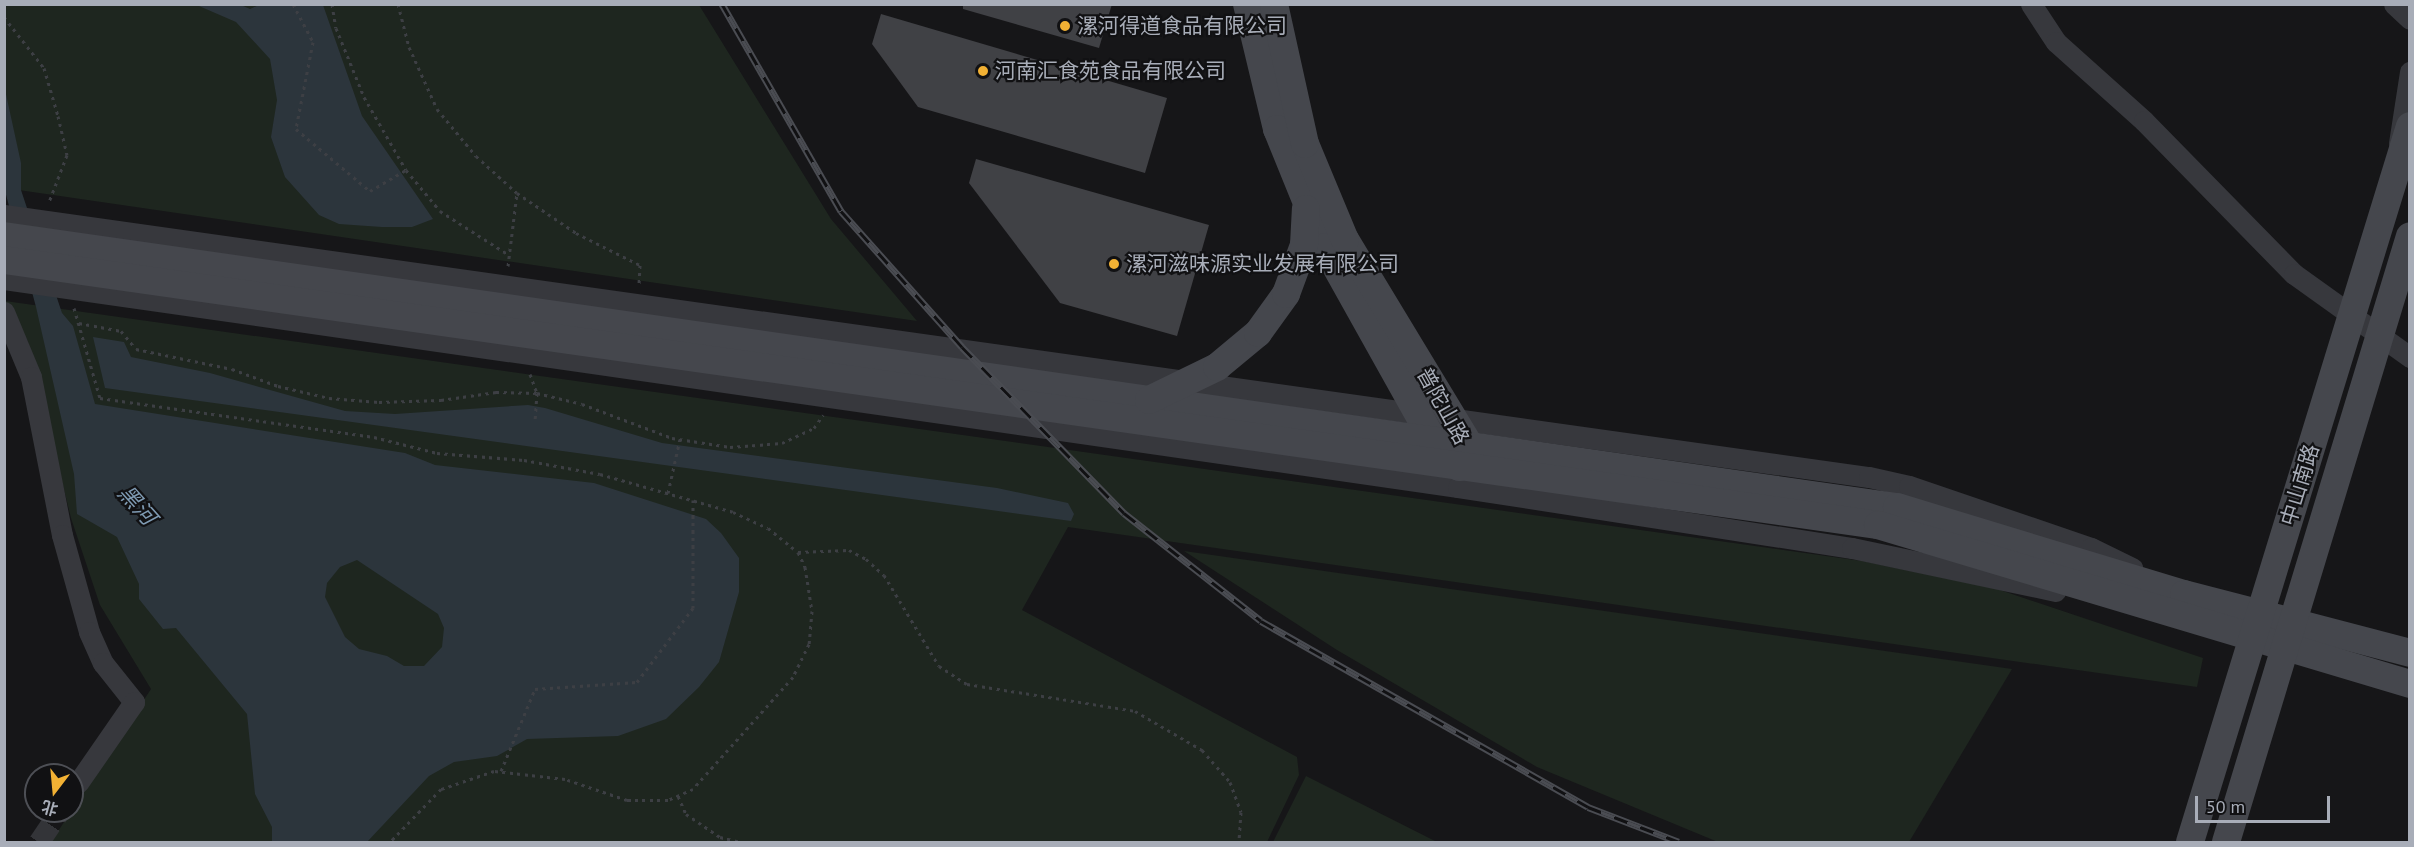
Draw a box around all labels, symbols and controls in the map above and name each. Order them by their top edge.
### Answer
place label: 漯河得道食品有限公司 [1077,13,1287,39]
marker: 漯河得道食品有限公司 [1058,19,1072,33]
place label: 河南汇食苑食品有限公司 [995,58,1226,84]
marker: 河南汇食苑食品有限公司 [976,64,990,78]
place label: 漯河滋味源实业发展有限公司 [1126,251,1399,277]
marker: 漯河滋味源实业发展有限公司 [1107,257,1121,271]
street label: 普陀山路 [1412,363,1474,449]
street label: 中山南路 [2276,441,2324,529]
water label: 黑河 [112,480,162,530]
north arrow [24,763,84,823]
scale bar [2198,784,2333,822]
text: 50 m [2206,795,2245,818]
text: 北 [39,797,60,820]

